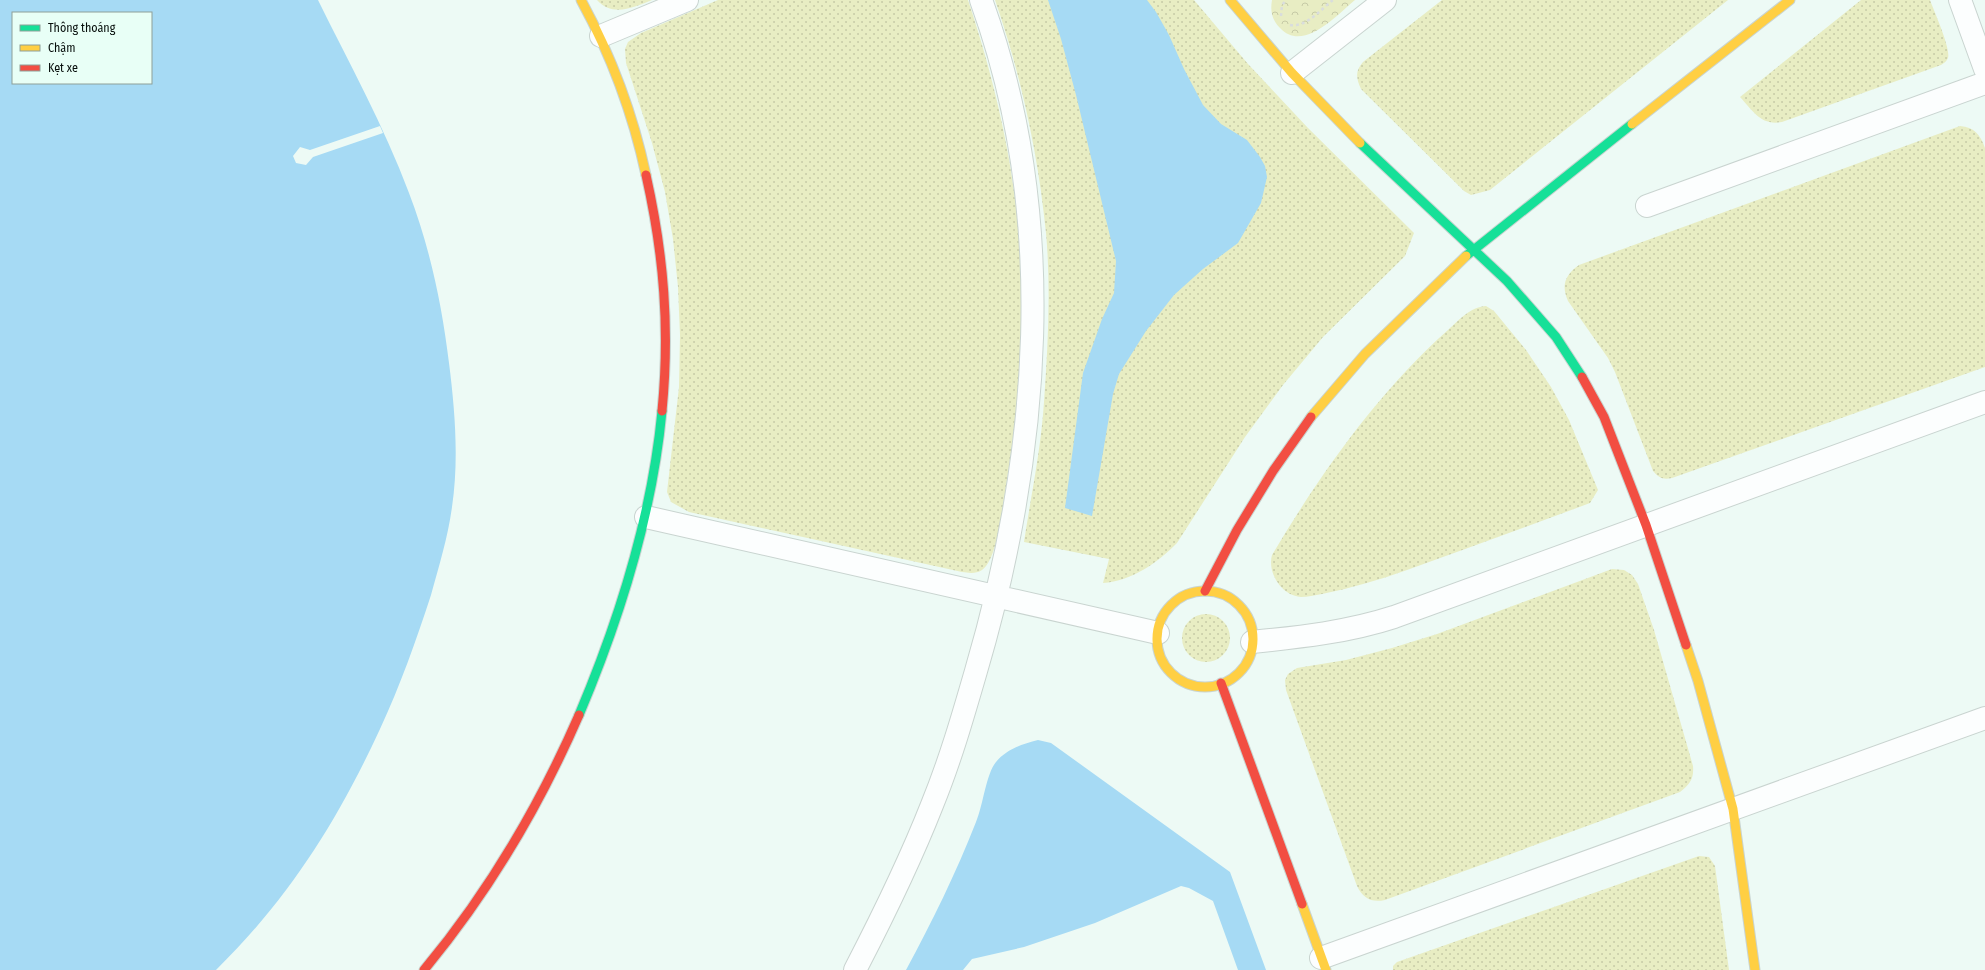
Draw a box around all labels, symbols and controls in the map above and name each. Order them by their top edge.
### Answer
legend [12,12,152,84]
text: Thông thoáng [48,21,116,35]
text: Chậm [48,41,75,55]
text: Kẹt xe [48,61,78,75]

